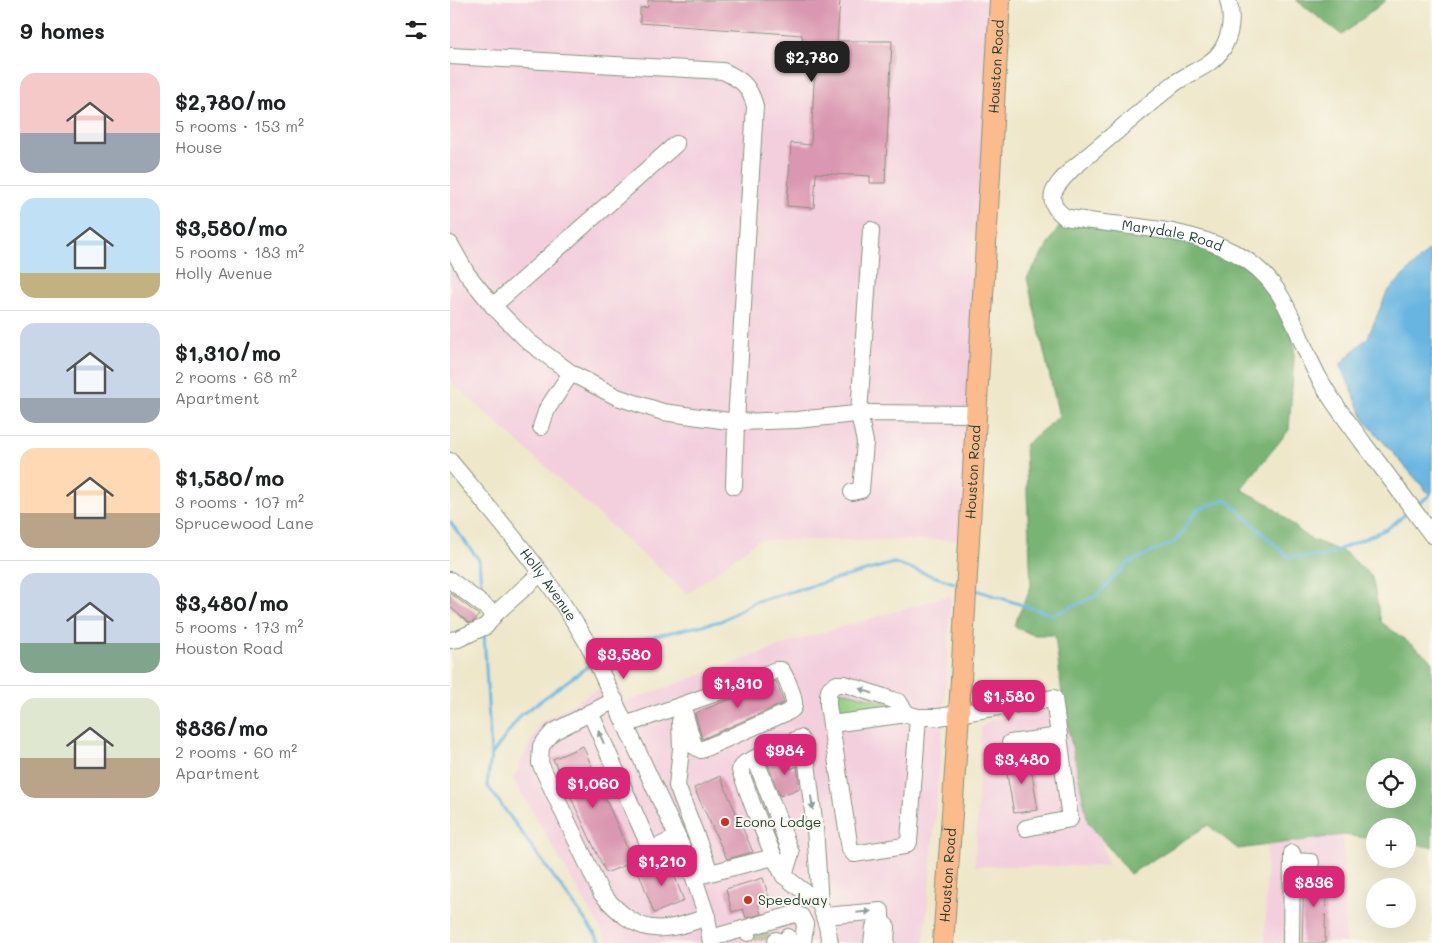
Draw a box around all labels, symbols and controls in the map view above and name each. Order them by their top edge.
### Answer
icon: filters [402,16,430,44]
text: 9 homes [20,17,105,44]
street label: Houston Road [983,19,1008,114]
pin: $2,780 [771,41,853,83]
text: $2,780 [786,46,838,67]
text: $2,780/mo [175,88,286,115]
icon: home [60,93,120,153]
text: 5 rooms · 153 m² [175,115,304,136]
text: House [175,136,222,157]
text: $3,580/mo [175,214,288,241]
street label: Marydale Road [1121,215,1226,255]
icon: home [60,218,120,278]
text: 5 rooms · 183 m² [175,241,304,262]
text: Holly Avenue [175,262,273,283]
text: $1,310/mo [175,339,281,366]
icon: home [60,343,120,403]
text: 2 rooms · 68 m² [175,366,297,387]
text: Apartment [175,387,260,408]
street label: Houston Road [960,424,985,520]
text: $1,580/mo [175,464,284,491]
icon: home [60,468,120,528]
text: 3 rooms · 107 m² [175,491,304,512]
text: Sprucewood Lane [175,512,314,533]
street label: Holly Avenue [516,544,581,624]
text: $3,480/mo [175,589,289,616]
icon: home [60,593,120,653]
text: 5 rooms · 173 m² [175,616,304,637]
text: Houston Road [175,637,283,658]
pin: $3,580 [583,638,665,680]
text: $3,580 [597,643,651,664]
pin: $1,310 [697,666,779,709]
text: $1,310 [714,672,762,693]
pin: $1,580 [968,680,1050,722]
text: $1,580 [983,685,1035,706]
one-way arrow [859,687,874,694]
text: $836/mo [175,714,268,741]
icon: home [60,718,120,778]
one-way arrow [596,730,604,744]
pin: $984 [755,734,815,776]
text: $984 [765,739,805,760]
text: 2 rooms · 60 m² [175,741,297,762]
pin: $3,480 [981,742,1063,785]
text: $3,480 [995,748,1049,769]
map controls [1366,758,1416,928]
button: locate [1366,758,1416,808]
text: Apartment [175,762,260,783]
pin: $1,060 [552,766,634,809]
text: $1,060 [567,772,619,793]
one-way arrow [808,795,816,811]
place label: Econo Lodge [735,812,821,831]
marker: Econo Lodge [719,816,731,828]
button: + [1366,818,1416,868]
street label: Houston Road [934,827,960,923]
pin: $1,210 [621,844,703,887]
text: $1,210 [638,850,686,871]
pin: $836 [1284,866,1344,908]
text: $836 [1294,871,1334,892]
button: − [1366,878,1416,928]
place label: Speedway [758,890,828,909]
marker: Speedway [742,894,754,906]
one-way arrow [856,908,872,916]

